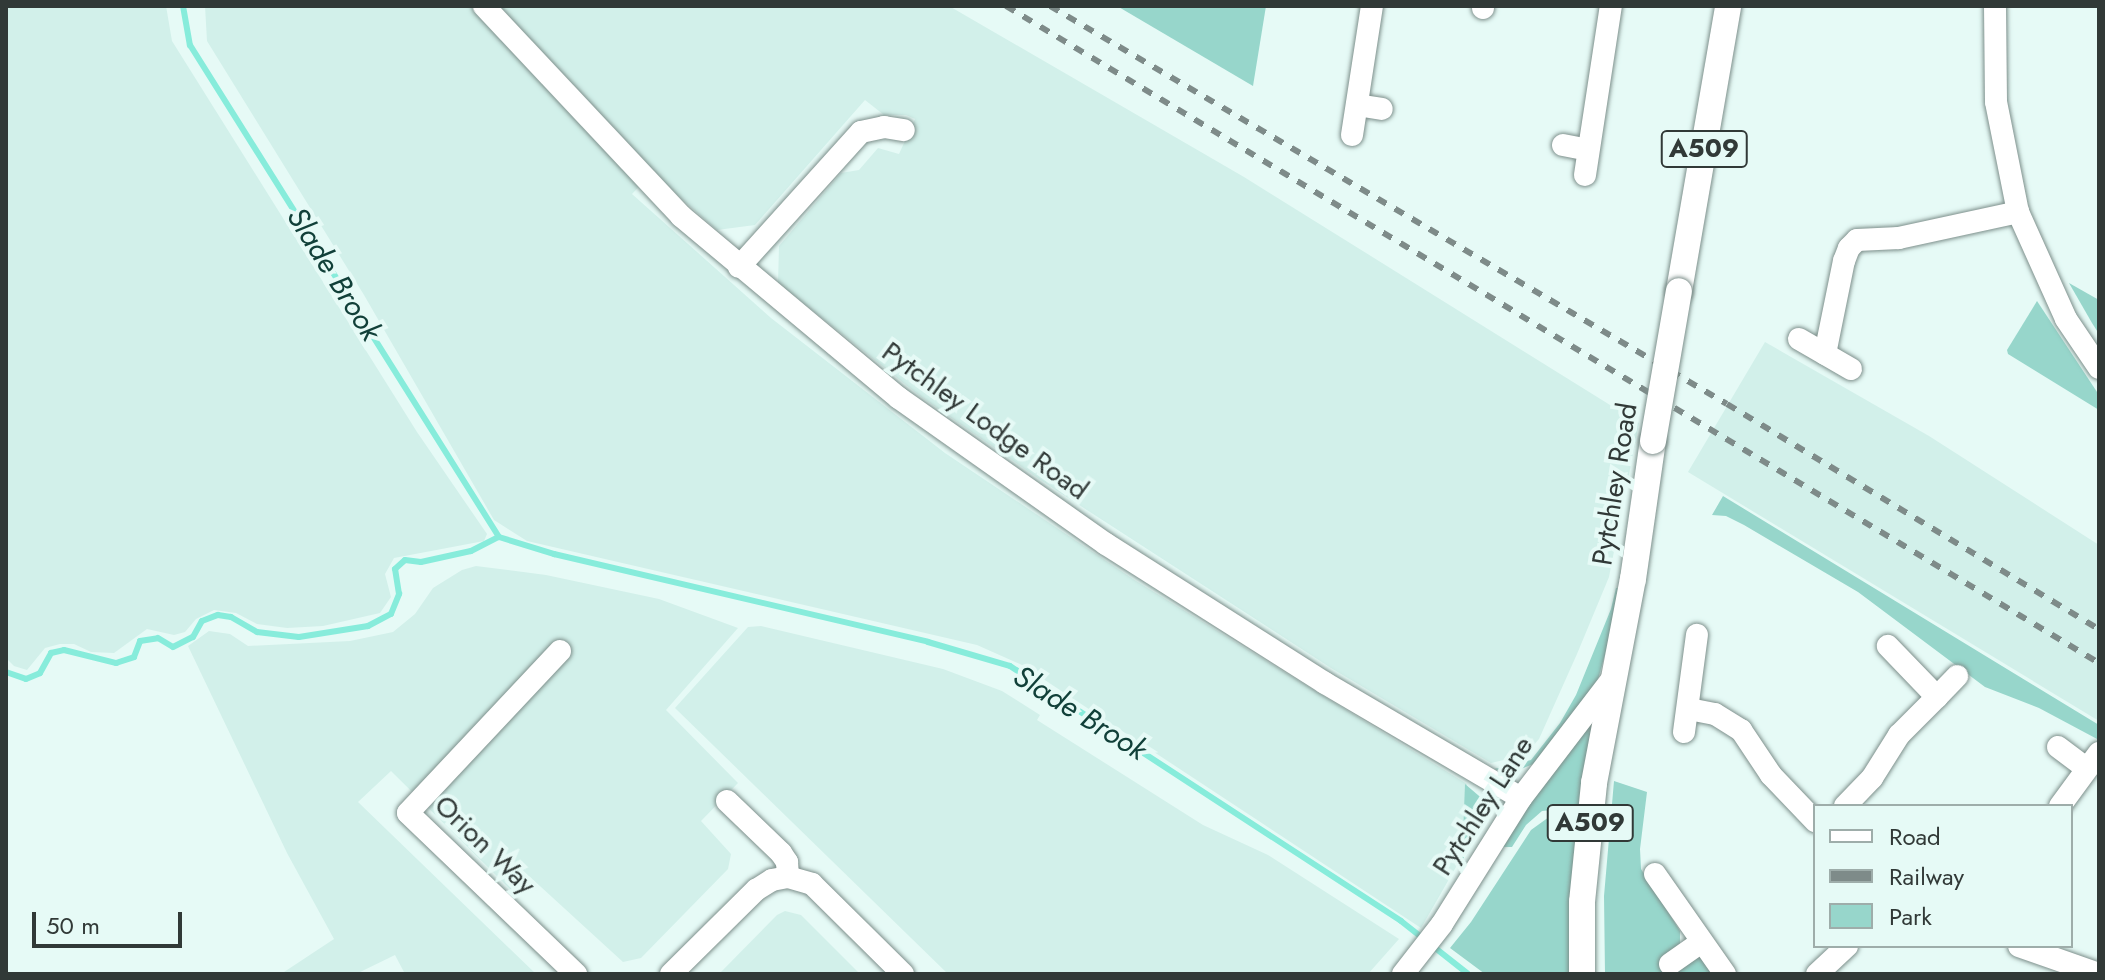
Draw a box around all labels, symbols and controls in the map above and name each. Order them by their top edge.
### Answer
road number: A509 [1660,127,1748,171]
water label: Slade Brook [279,201,389,347]
street label: Pytchley Lodge Road [875,335,1095,507]
street label: Pytchley Road [1586,400,1644,568]
water label: Slade Brook [1007,658,1153,768]
street label: Pytchley Lane [1426,730,1540,882]
street label: Orion Way [427,788,543,902]
road number: A509 [1546,801,1634,845]
legend [1813,804,2073,948]
text: Road [1889,819,1941,854]
text: Railway [1889,859,1964,894]
scale bar [36,896,186,946]
text: Park [1889,899,1932,934]
text: 50 m [46,908,100,943]

